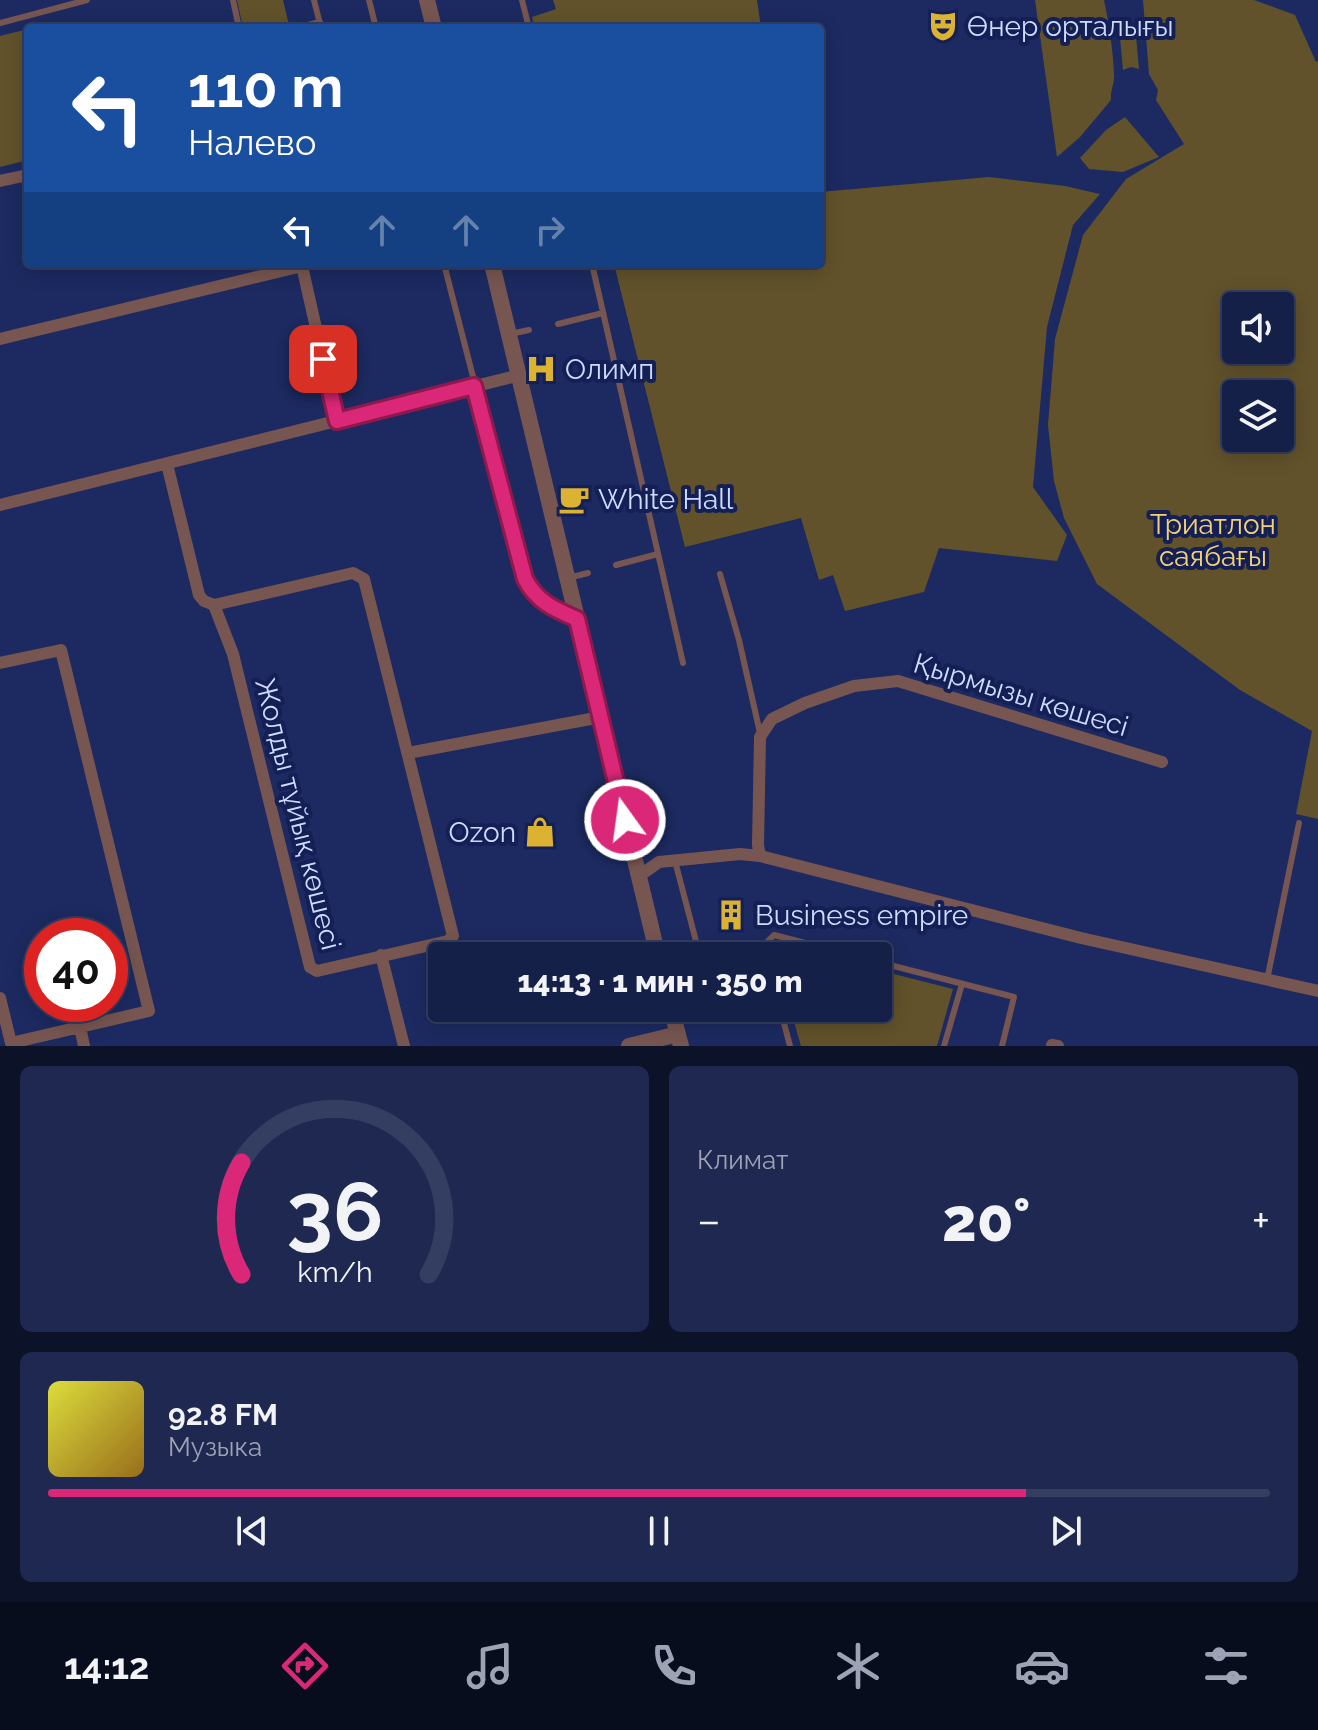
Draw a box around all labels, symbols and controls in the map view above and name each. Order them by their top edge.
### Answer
theatre icon: Өнер орталығы [926,9,960,43]
place label: Өнер орталығы [967,10,1173,43]
text: 110 m [188,54,343,120]
icon: left [56,56,160,160]
text: Налево [188,121,316,163]
icon: left [276,208,320,252]
icon: ahead [360,208,404,252]
icon: ahead [444,208,488,252]
icon: right [528,208,572,252]
map controls [1222,292,1294,452]
button: sound [1222,292,1294,364]
pin [289,325,357,393]
icon: arrive [301,337,345,381]
hospital icon: Олимп [524,352,558,386]
place label: Олимп [565,353,654,386]
button: layers [1222,380,1294,452]
cafe icon: White Hall [557,482,591,516]
place label: White Hall [598,483,734,516]
park label: Триатлон саябағы [1150,508,1276,573]
street label: Қырмызы көшесі [910,647,1132,743]
street label: Жолды тұйық көшесі [248,675,348,953]
position arrow [583,778,667,862]
shop icon: Ozon [523,815,557,849]
place label: Ozon [449,816,516,849]
building icon: Business empire [714,898,748,932]
place label: Business empire [755,899,968,932]
speed limit sign: 40 [24,918,128,1022]
text: 14:13 · 1 мин · 350 m [518,964,802,999]
text: Климат [697,1145,788,1175]
text: 36 [286,1163,383,1260]
text: 20° [942,1185,1030,1255]
text: − [697,1195,721,1246]
text: + [1252,1195,1270,1246]
text: km/h [297,1255,372,1289]
text: 92.8 FM [168,1397,278,1432]
text: Музыка [168,1432,262,1462]
icon: previous [230,1509,274,1553]
icon: pause [637,1509,681,1553]
icon: next [1044,1509,1088,1553]
icon: directions [277,1638,333,1694]
icon: music [462,1638,518,1694]
icon: phone [646,1638,702,1694]
icon: climate [830,1638,886,1694]
icon: car [1014,1638,1070,1694]
icon: filters [1198,1638,1254,1694]
text: 14:12 [64,1645,149,1687]

